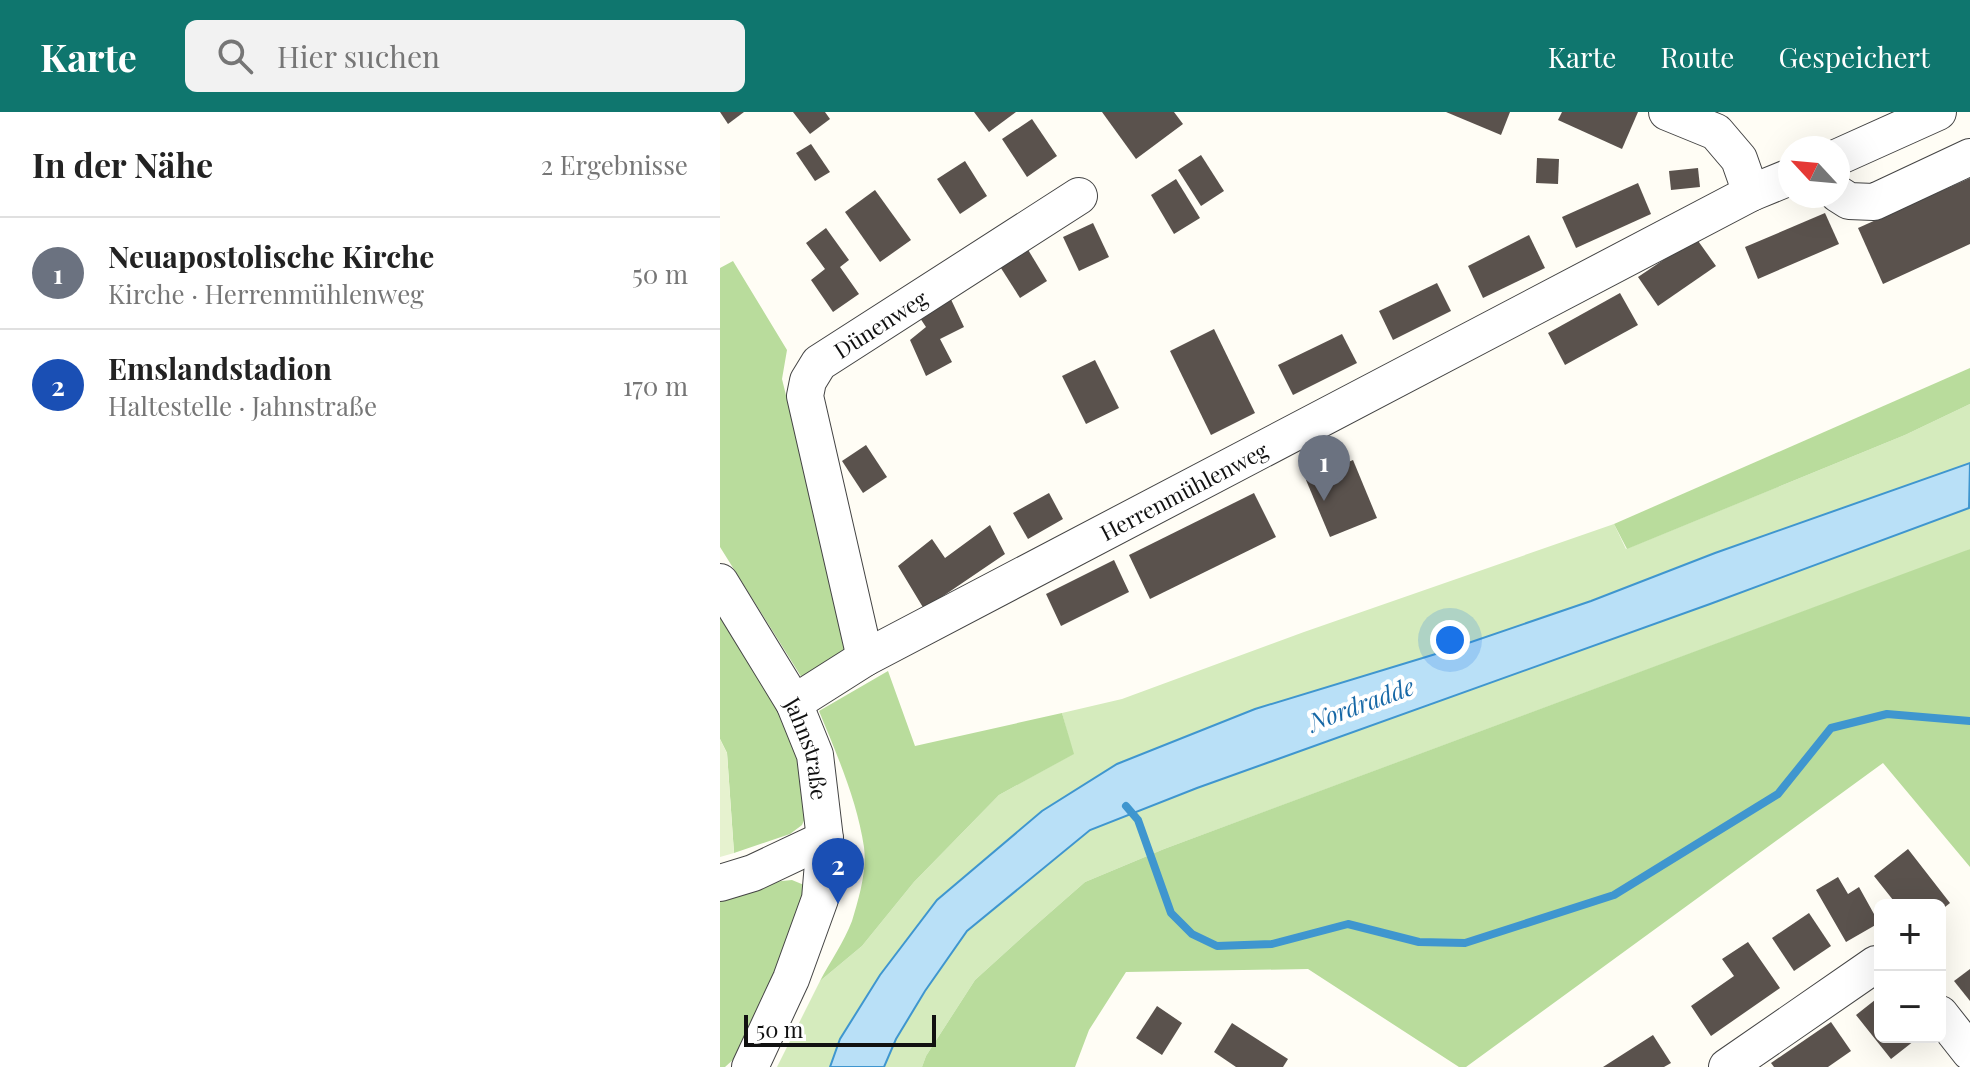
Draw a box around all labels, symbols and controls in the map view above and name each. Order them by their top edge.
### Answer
search box [185,20,745,92]
text: Karte [40,31,137,82]
icon: search [213,34,257,78]
text: Hier suchen [277,36,440,76]
text: Karte [1548,38,1617,75]
text: Route [1661,38,1734,75]
text: Gespeichert [1778,38,1930,75]
north arrow [1778,136,1850,208]
text: In der Nähe [32,141,213,187]
text: 2 Ergebnisse [541,147,688,182]
text: Neuapostolische Kirche [108,236,434,276]
text: 1 [53,256,63,291]
text: 50 m [632,256,688,291]
text: Kirche · Herrenmühlenweg [108,276,424,311]
street label: Dünenweg [828,282,933,365]
text: Emslandstadion [108,348,332,388]
text: 2 [51,368,65,403]
text: 170 m [623,368,688,403]
text: Haltestelle · Jahnstraße [108,388,377,423]
street label: Herrenmühlenweg [1094,434,1273,547]
pin: 1 [1298,435,1350,501]
your location [1430,620,1470,660]
water label: Nordradde [1302,669,1418,738]
street label: Jahnstraße [778,690,835,802]
pin: 2 [812,838,864,904]
map controls [1874,899,1946,1043]
button: + [1874,899,1946,971]
button: − [1874,971,1946,1043]
scale bar [744,1011,936,1047]
text: 50 m [756,1014,803,1044]

